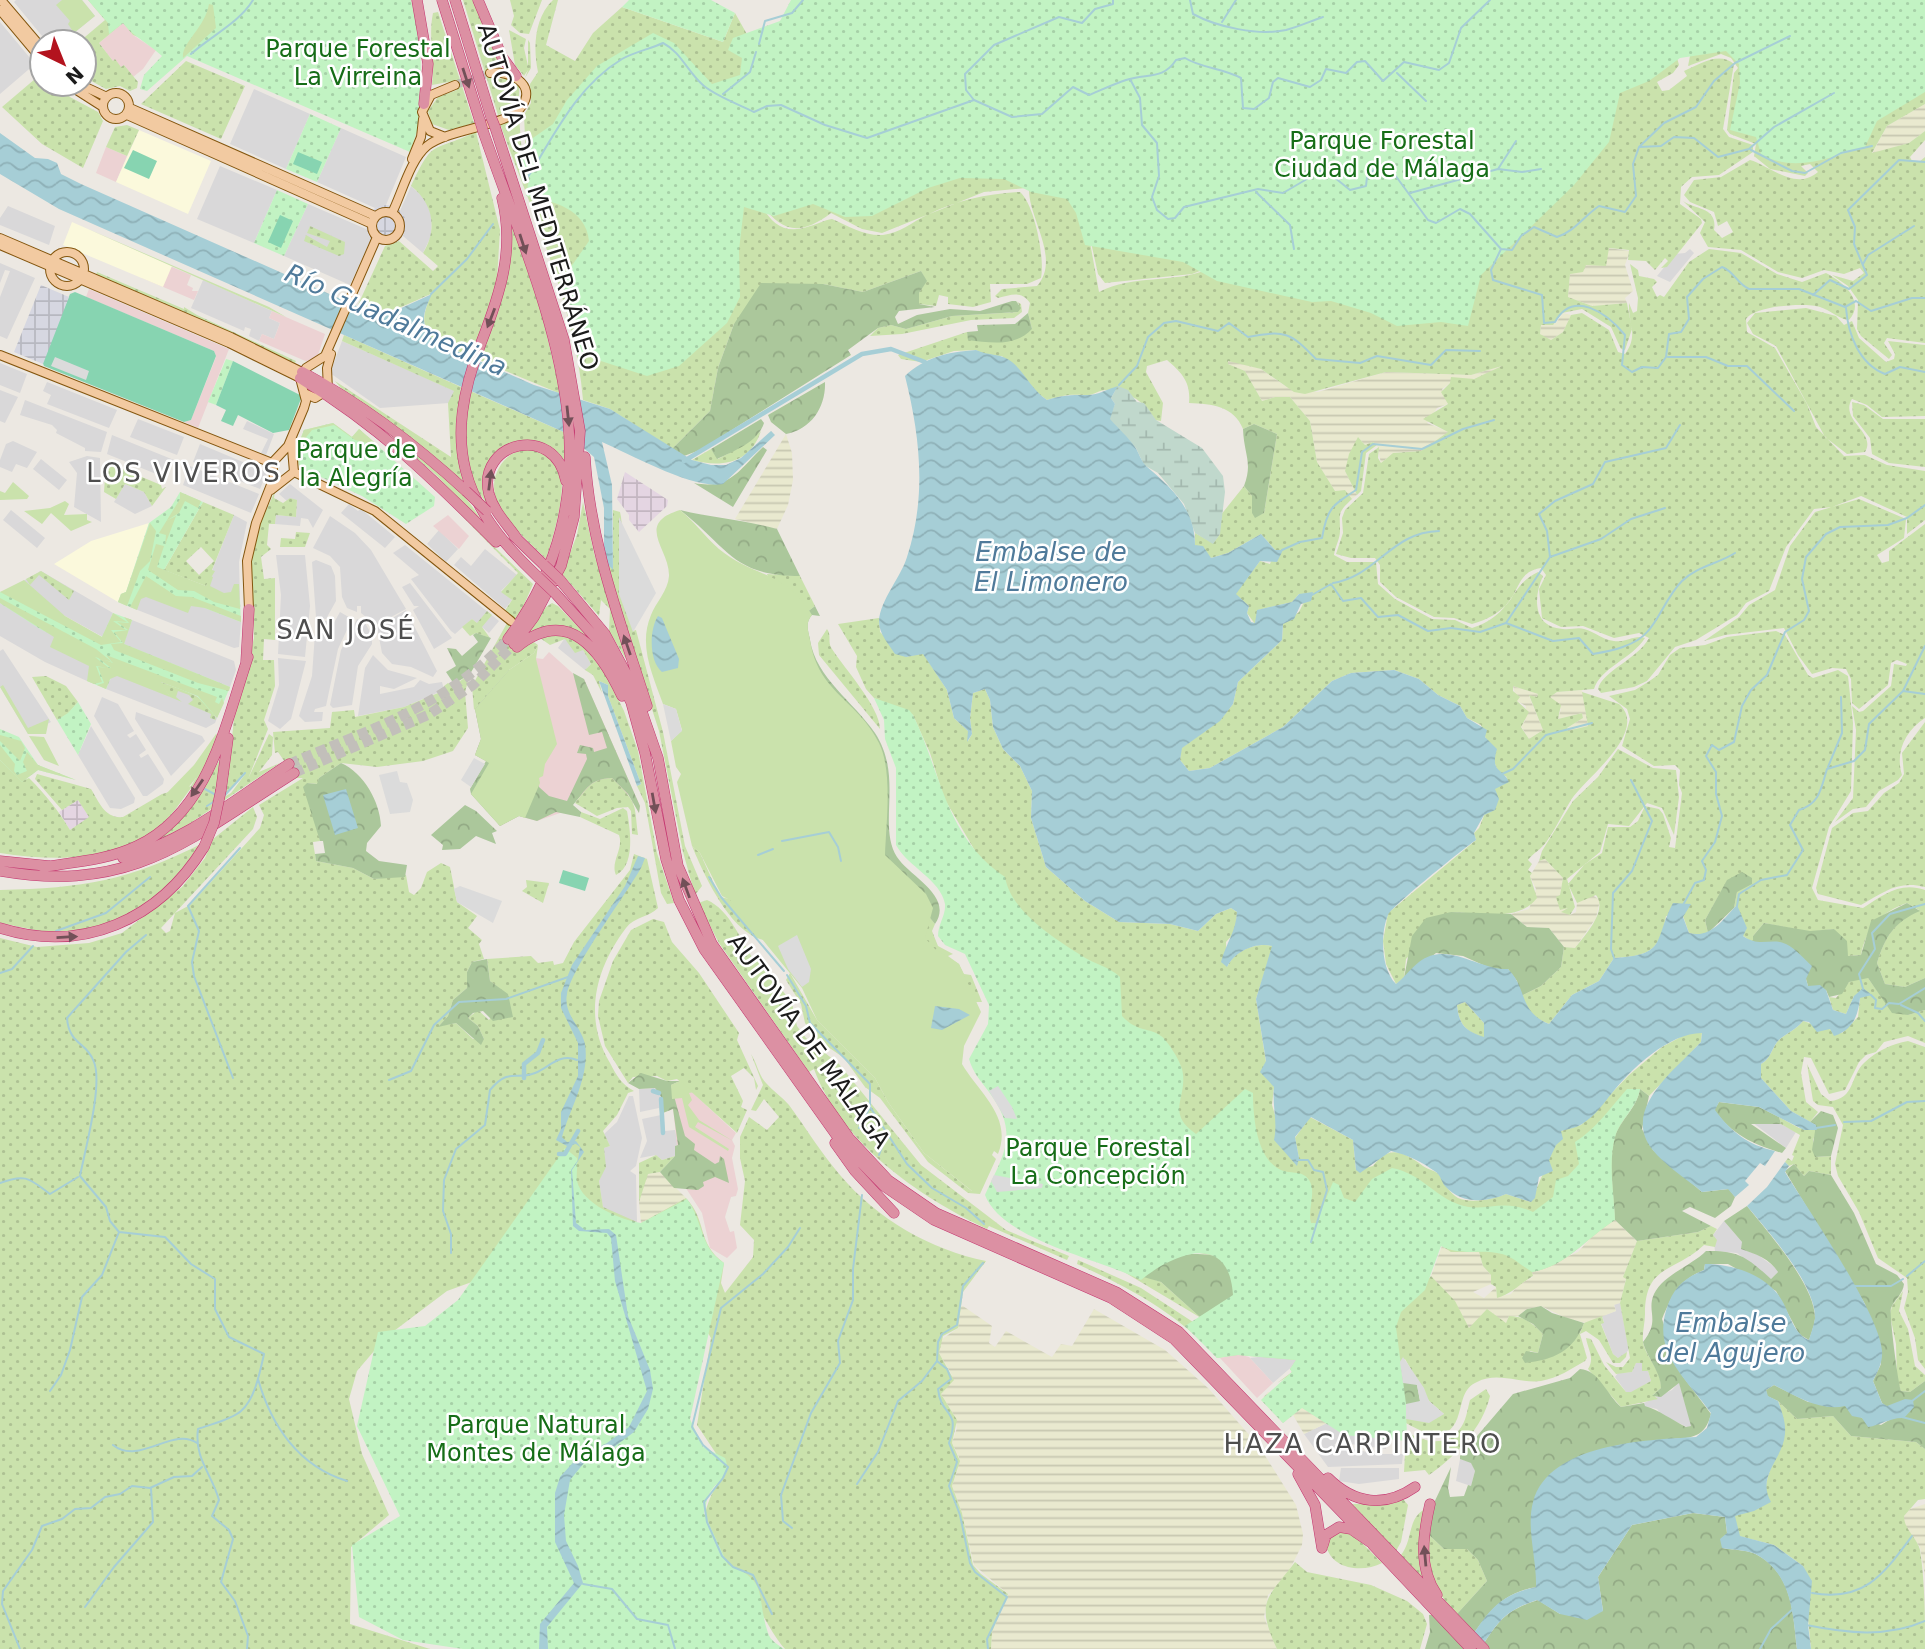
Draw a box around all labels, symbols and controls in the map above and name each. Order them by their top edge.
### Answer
street label: AUTOVÍA DEL MEDITERRÁNEO [472,20,605,374]
north arrow [28,28,98,98]
park label: Parque Forestal La Virreina [265,35,451,91]
text: N [61,62,88,89]
one-way arrow [461,68,472,89]
park label: Parque Forestal Ciudad de Málaga [1274,127,1490,183]
one-way arrow [518,233,529,254]
water label: Río Guadalmedina [281,258,511,382]
one-way arrow [485,308,496,329]
one-way arrow [562,405,573,427]
park label: Parque de la Alegría [296,436,416,492]
district label: LOS VIVEROS [86,458,282,488]
one-way arrow [485,469,496,491]
water label: Embalse de El Limonero [974,537,1128,597]
district label: SAN JOSÉ [276,614,416,645]
one-way arrow [621,635,632,656]
one-way arrow [190,779,204,797]
one-way arrow [649,792,660,814]
one-way arrow [680,878,691,899]
street label: AUTOVÍA DE MÁLAGA [722,928,897,1154]
one-way arrow [56,931,78,942]
park label: Parque Forestal La Concepción [1005,1134,1191,1190]
water label: Embalse del Agujero [1657,1308,1805,1368]
park label: Parque Natural Montes de Málaga [426,1411,646,1467]
district label: HAZA CARPINTERO [1224,1429,1502,1459]
one-way arrow [1419,1545,1430,1567]

